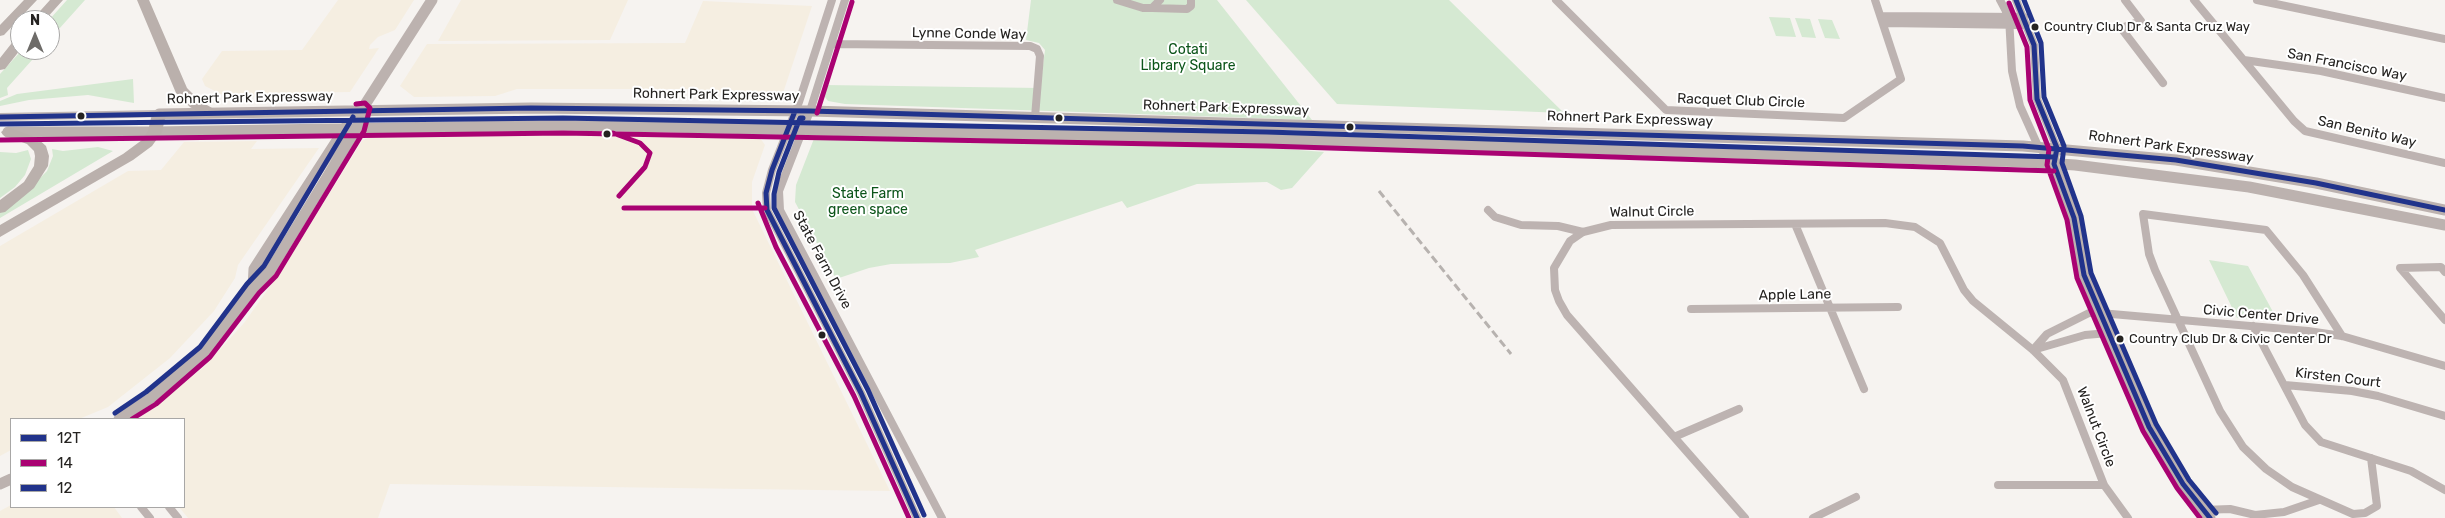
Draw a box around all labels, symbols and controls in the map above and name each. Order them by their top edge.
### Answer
north arrow [10,10,60,60]
text: N [30,12,40,29]
place label: Country Club Dr & Santa Cruz Way [2044,19,2250,35]
marker: Country Club Dr & Santa Cruz Way [2030,22,2040,32]
street label: Lynne Conde Way [912,25,1026,43]
park label: Cotati Library Square [1140,42,1236,74]
street label: San Francisco Way [2286,45,2408,85]
street label: Rohnert Park Expressway [633,85,799,105]
street label: Rohnert Park Expressway [167,88,333,108]
street label: Racquet Club Circle [1677,90,1805,112]
street label: Rohnert Park Expressway [1142,97,1310,119]
street label: Rohnert Park Expressway [1546,108,1714,130]
unlabelled marker [76,111,86,121]
unlabelled marker [1054,113,1064,123]
street label: San Benito Way [2316,113,2418,151]
unlabelled marker [1345,122,1355,132]
street label: Rohnert Park Expressway [2087,127,2255,167]
unlabelled marker [602,129,612,139]
park label: State Farm green space [828,186,908,218]
street label: Walnut Circle [1610,203,1694,221]
street label: State Farm Drive [789,208,855,312]
street label: Apple Lane [1759,286,1831,304]
street label: Civic Center Drive [2202,302,2320,328]
unlabelled marker [817,330,827,340]
place label: Country Club Dr & Civic Center Dr [2129,331,2332,347]
marker: Country Club Dr & Civic Center Dr [2115,334,2125,344]
street label: Kirsten Court [2294,364,2382,392]
street label: Walnut Circle [2073,384,2119,470]
legend [10,418,185,508]
text: 12T [57,429,81,447]
text: 14 [57,454,73,472]
text: 12 [57,479,72,497]

